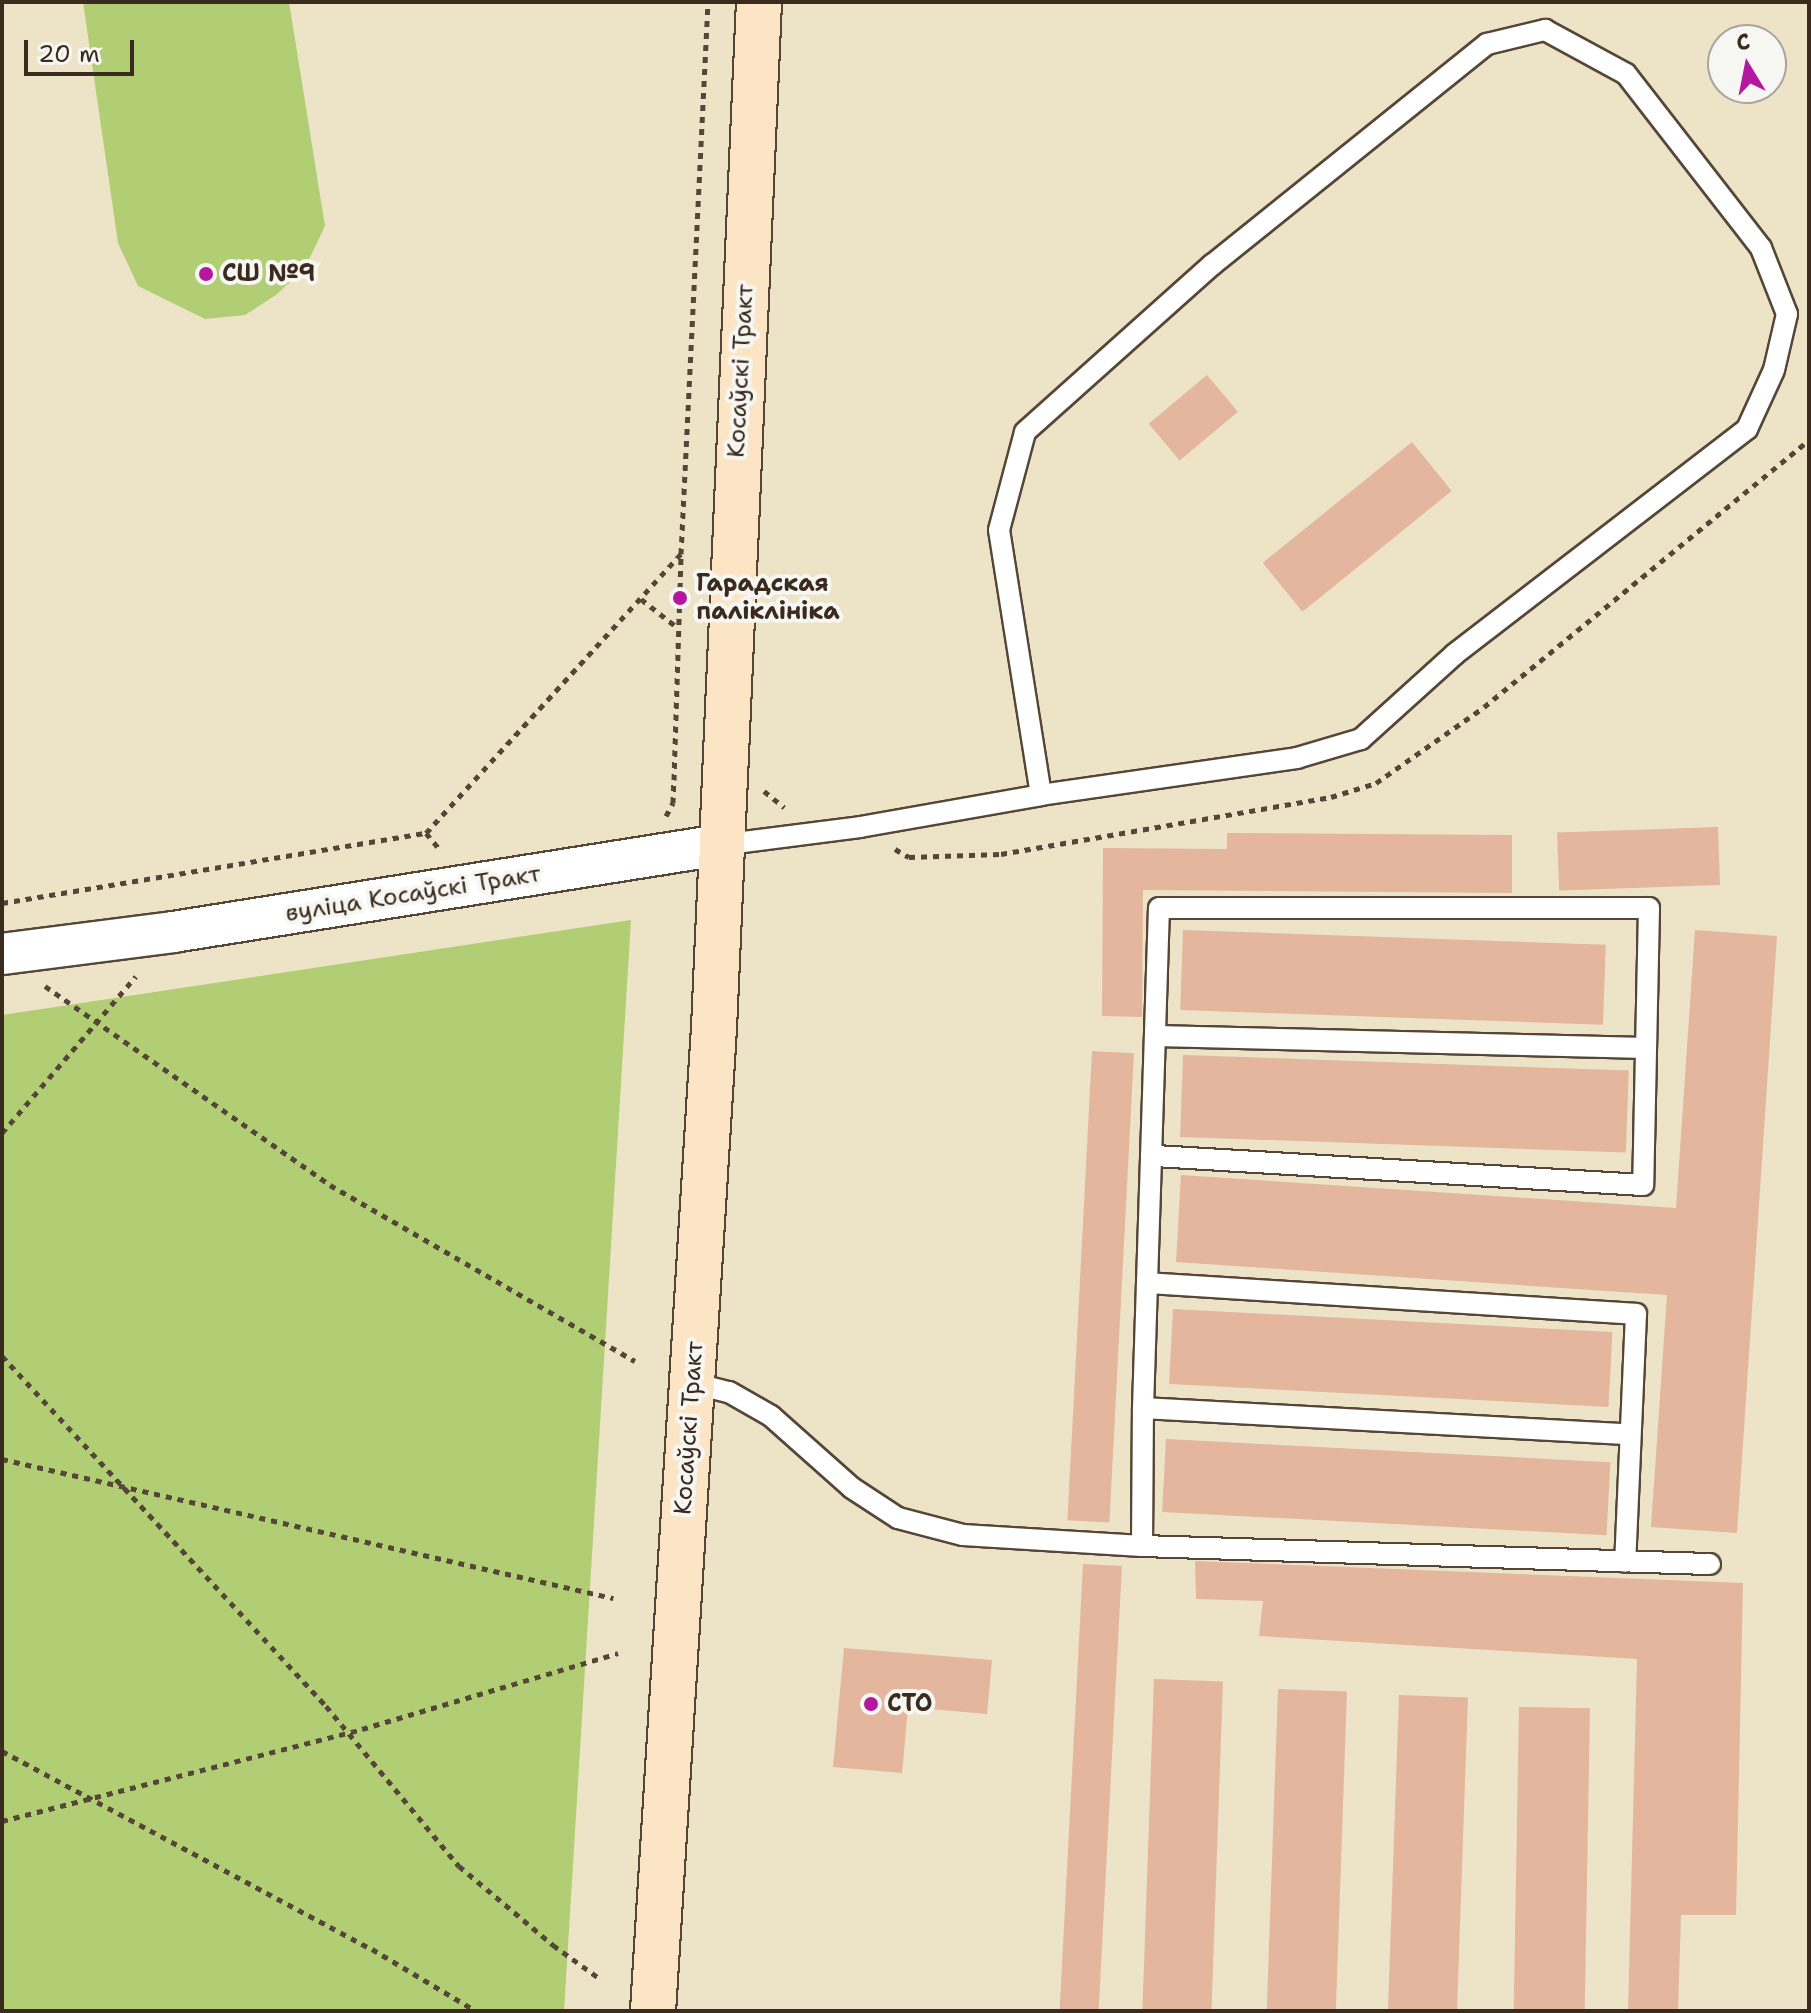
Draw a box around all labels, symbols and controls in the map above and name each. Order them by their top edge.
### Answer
scale bar [28,24,138,74]
north arrow [1707,24,1787,104]
text: С [1734,26,1752,57]
text: 20 m [38,38,100,70]
place label: СШ №9 [222,260,315,288]
marker: СШ №9 [197,265,215,283]
street label: Косаўскі Тракт [722,284,760,458]
place label: Гарадская паліклініка [696,570,840,626]
marker: Гарадская паліклініка [671,589,689,607]
street label: вуліца Косаўскі Тракт [283,860,543,928]
street label: Косаўскі Тракт [669,1340,709,1516]
place label: СТО [887,1690,933,1718]
marker: СТО [862,1695,880,1713]

